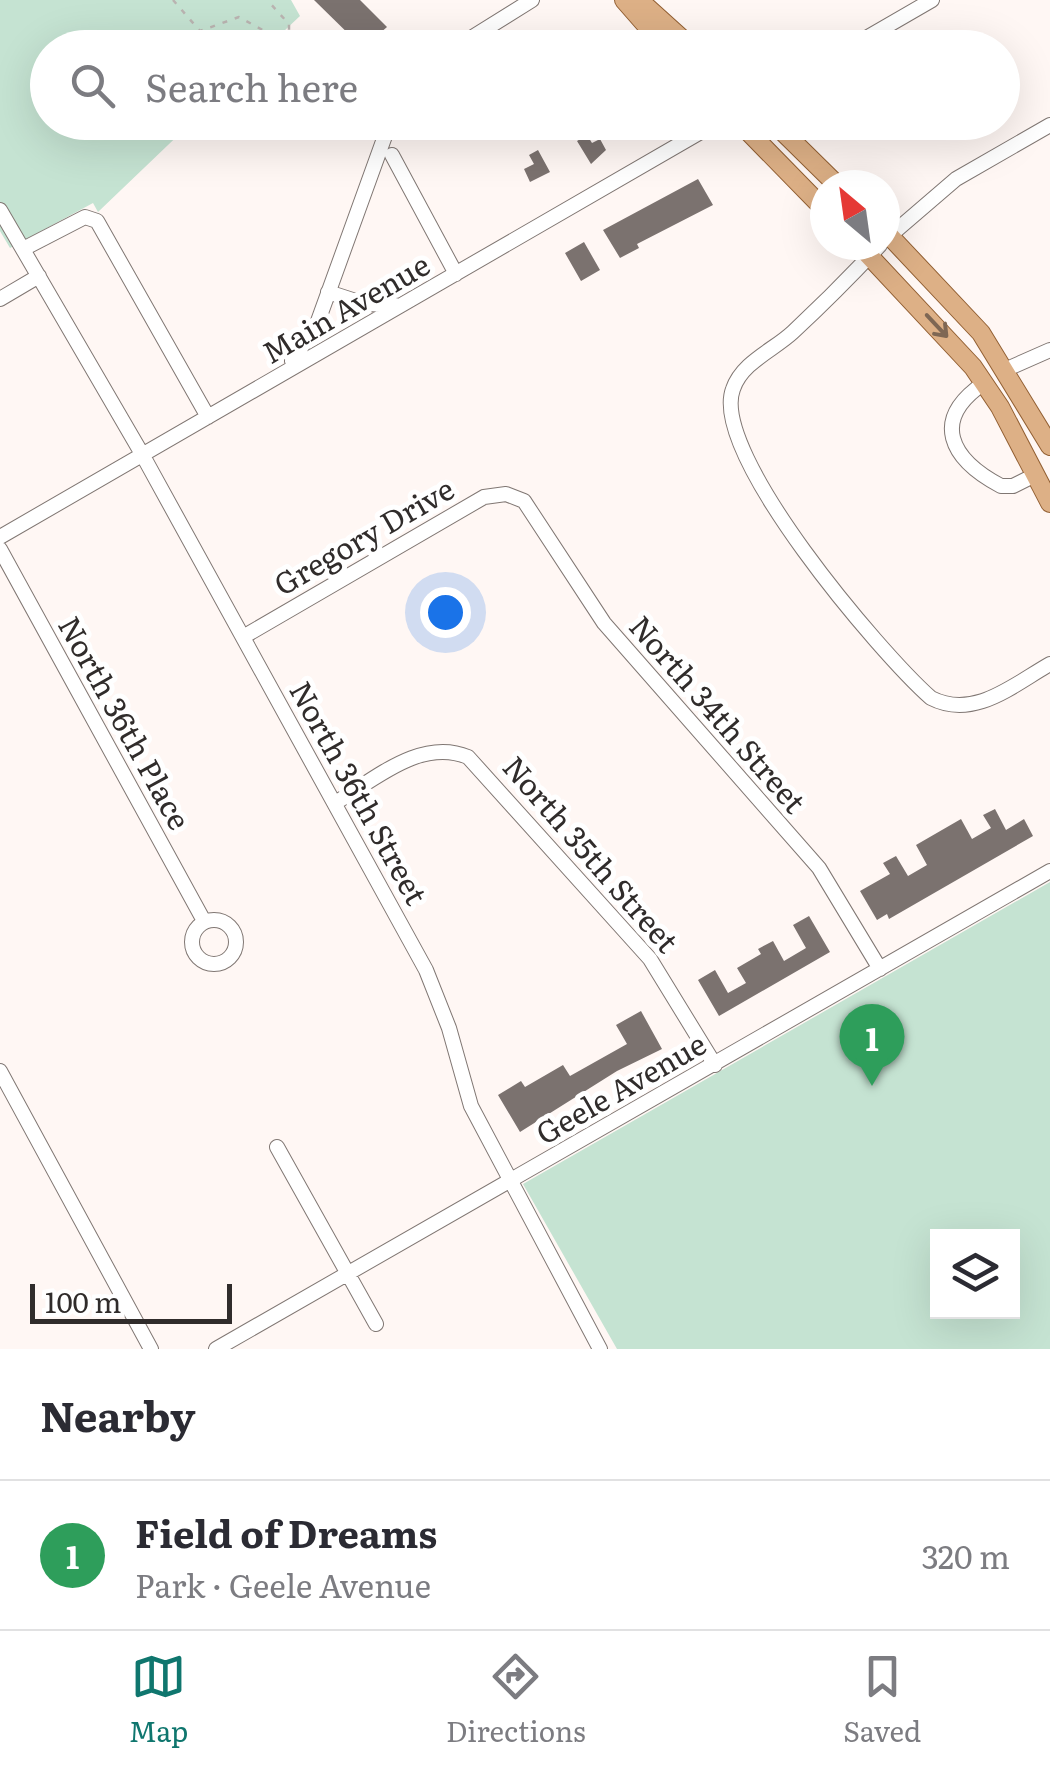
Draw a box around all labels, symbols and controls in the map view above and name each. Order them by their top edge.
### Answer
search box [30,30,1020,140]
text: Search here [145,57,358,114]
icon: search [65,58,120,113]
north arrow [810,170,900,260]
street label: Main Avenue [253,241,437,373]
one-way arrow [925,313,948,338]
street label: Gregory Drive [265,466,461,604]
your location [420,587,471,638]
street label: North 34th Street [621,604,817,822]
street label: North 36th Place [49,607,203,837]
street label: North 36th Street [280,672,440,912]
street label: North 35th Street [494,745,690,961]
pin: 1 [840,1004,904,1086]
street label: Geele Avenue [527,1020,713,1154]
map controls [930,1229,1020,1319]
button: layers [930,1229,1020,1319]
scale bar [30,1279,232,1324]
text: 100 m [45,1280,122,1322]
text: Nearby [40,1383,196,1445]
text: Field of Dreams [135,1503,437,1560]
text: 1 [66,1531,79,1579]
text: 320 m [921,1531,1010,1579]
text: Park · Geele Avenue [135,1560,431,1608]
tab: Map [129,1649,188,1751]
tab: Directions [446,1649,586,1751]
tab: Saved [843,1649,921,1751]

